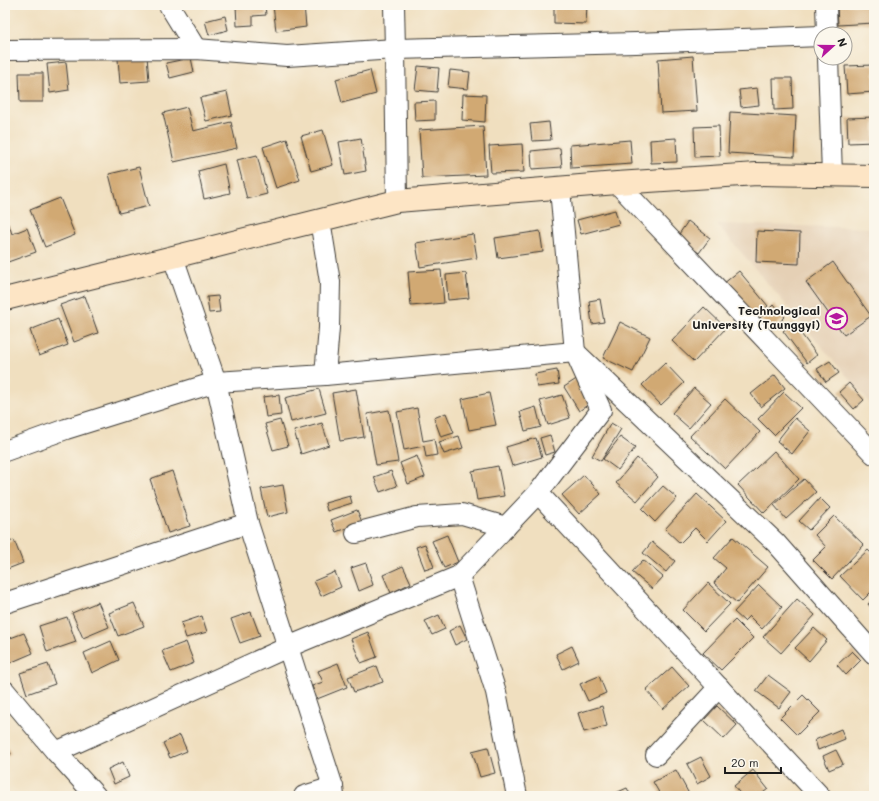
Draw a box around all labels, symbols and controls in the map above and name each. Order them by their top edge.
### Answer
north arrow [813,26,853,66]
text: N [834,36,851,49]
place label: Technological University (Taunggyi) [692,302,820,332]
school or university icon: Technological University (Taunggyi) [823,305,849,331]
scale bar [725,749,781,775]
text: 20 m [731,754,759,770]

